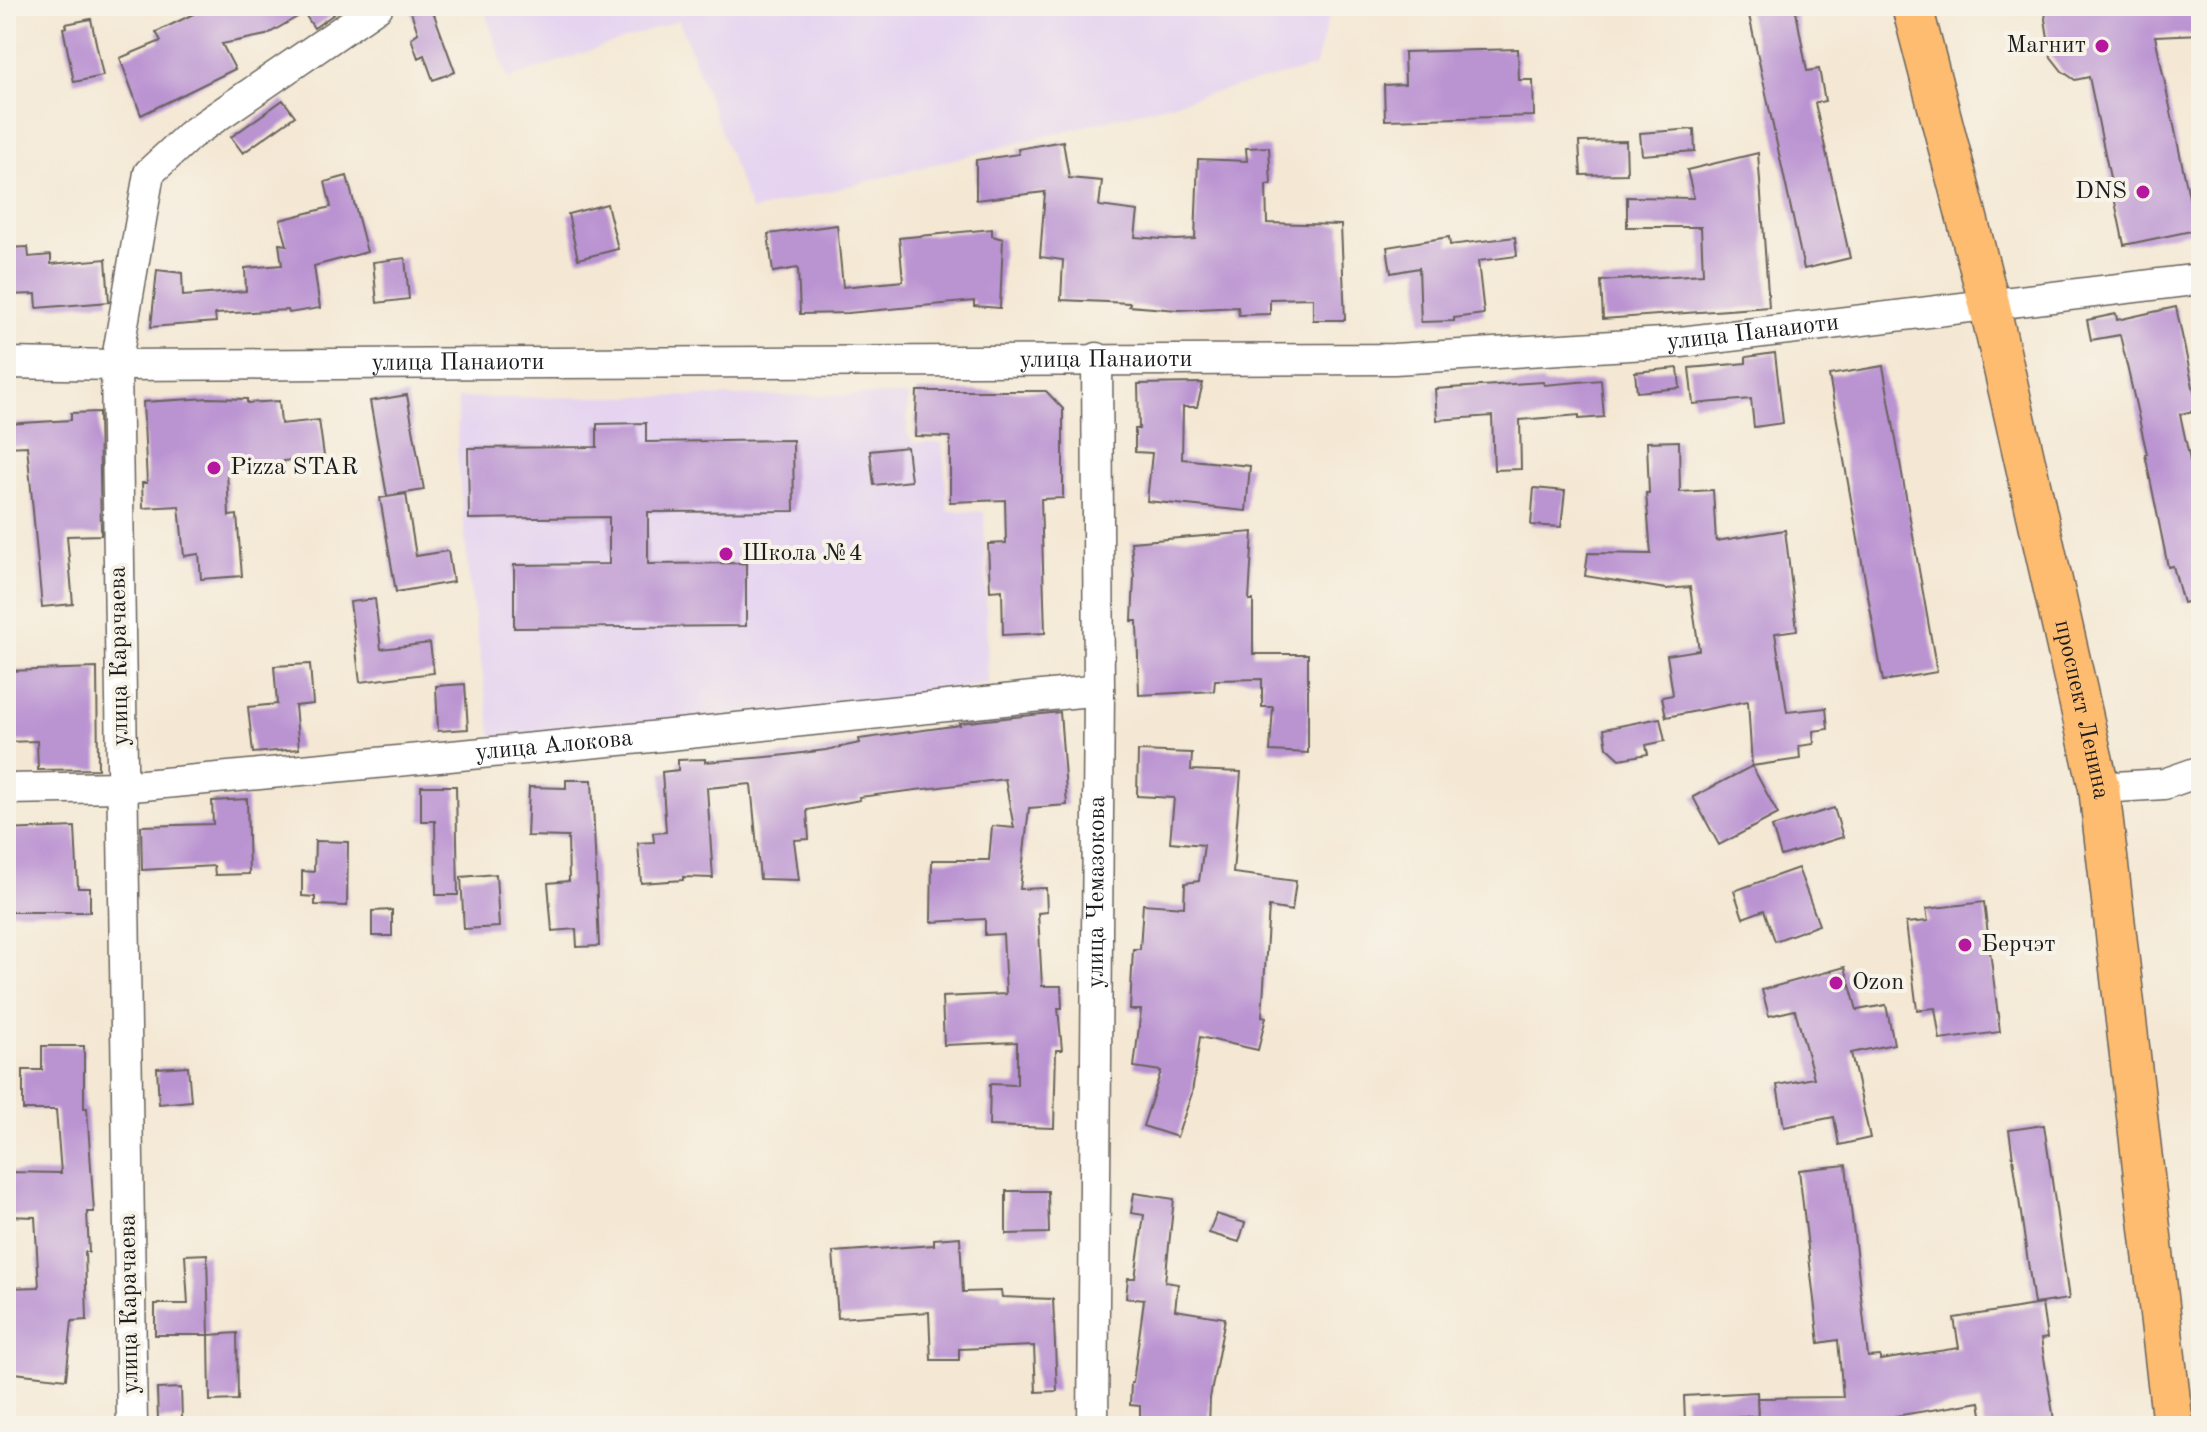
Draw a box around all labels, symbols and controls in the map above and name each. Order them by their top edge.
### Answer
place label: Магнит [2006,34,2086,58]
marker: Магнит [2093,37,2111,55]
place label: DNS [2075,180,2127,204]
marker: DNS [2134,183,2152,201]
street label: улица Панаиоти [1666,311,1840,355]
street label: улица Панаиоти [1019,348,1193,373]
street label: улица Панаиоти [371,351,545,376]
place label: Pizza STAR [230,456,358,480]
marker: Pizza STAR [205,459,223,477]
place label: Школа №4 [742,542,863,566]
marker: Школа №4 [717,545,735,563]
street label: улица Карачаева [106,566,134,746]
street label: проспект Ленина [2049,618,2112,801]
street label: улица Алокова [474,727,634,766]
street label: улица Чемазокова [1085,796,1110,988]
place label: Берчэт [1981,933,2056,957]
marker: Берчэт [1956,936,1974,954]
place label: Ozon [1852,971,1904,995]
marker: Ozon [1827,974,1845,992]
street label: улица Карачаева [116,1214,144,1394]

